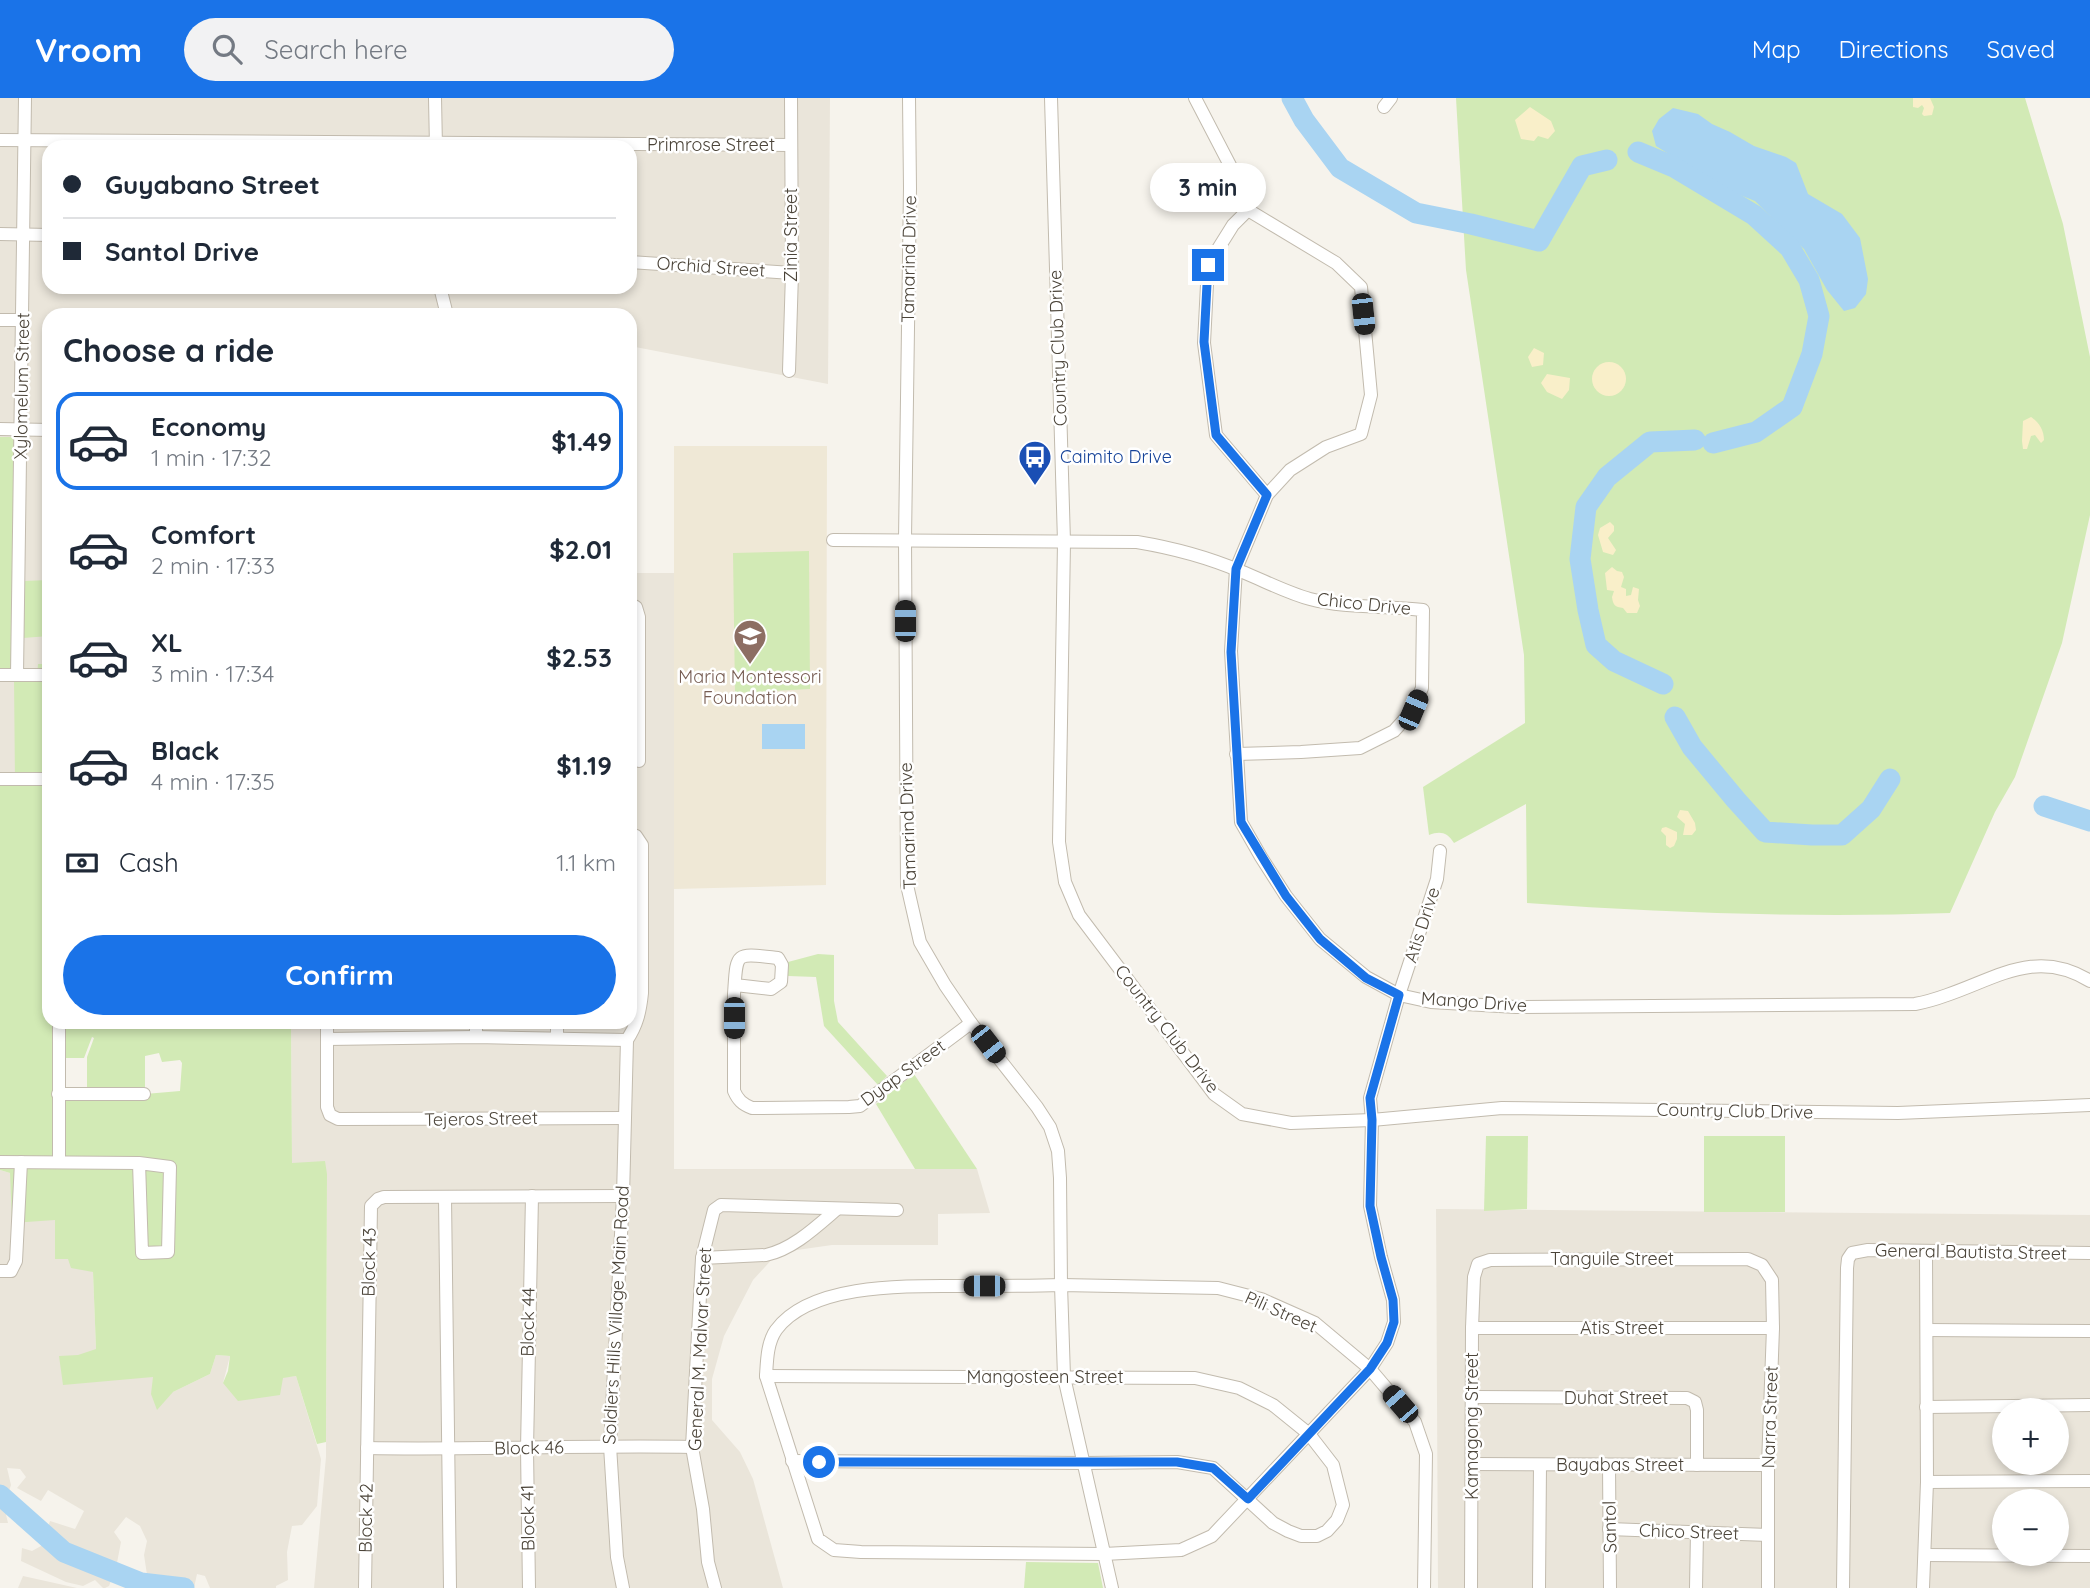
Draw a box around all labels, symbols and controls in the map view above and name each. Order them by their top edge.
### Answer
search box [184,18,674,81]
text: Vroom [35,29,142,70]
icon: search [208,30,246,68]
text: Search here [264,33,408,66]
text: Map [1752,34,1801,64]
text: Directions [1839,34,1949,64]
text: Saved [1987,34,2055,64]
street label: Primrose Street [647,133,775,156]
callout: 3 min [1150,164,1266,212]
text: Guyabano Street [105,168,320,201]
text: 3 min [1178,173,1238,202]
street label: Zinia Street [779,188,802,282]
street label: Tamarind Drive [896,195,921,323]
text: Santol Drive [105,235,259,268]
route end [1192,249,1224,281]
street label: Orchid Street [656,251,766,282]
street label: Country Club Drive [1043,269,1072,427]
car [1351,292,1376,336]
street label: Xylomelum Street [9,312,34,460]
text: Choose a ride [63,330,275,370]
icon: car [67,410,130,473]
text: Economy [151,410,266,443]
text: $1.49 [551,425,612,458]
bus stop icon: Caimito Drive [1016,438,1054,487]
text: 1 min · 17:32 [151,443,271,472]
place label: Caimito Drive [1060,445,1172,468]
icon: car [67,518,130,581]
text: Comfort [151,518,256,551]
text: $2.01 [549,533,612,566]
text: 2 min · 17:33 [151,551,275,580]
street label: Chico Drive [1316,587,1412,620]
car [895,600,916,642]
school or university icon: Maria Montessori Foundation [731,617,769,666]
icon: car [67,626,130,689]
text: XL [151,626,183,659]
text: $2.53 [546,641,612,674]
text: 3 min · 17:34 [151,659,274,688]
place label: Maria Montessori Foundation [678,665,822,709]
car [1396,687,1431,733]
icon: car [67,734,130,797]
text: Black [151,734,220,767]
text: $1.19 [556,749,612,782]
street label: Tamarind Drive [894,762,921,890]
text: 4 min · 17:35 [151,767,275,796]
icon: cash [63,844,101,882]
text: Cash [119,846,179,879]
text: 1.1 km [556,848,616,877]
street label: Atis Drive [1399,884,1445,966]
button: Confirm [63,935,616,1015]
street label: Country Club Drive [1110,960,1225,1097]
street label: Mango Drive [1420,986,1528,1017]
car [724,997,745,1039]
car [967,1021,1010,1067]
street label: Dyap Street [856,1034,950,1111]
street label: Country Club Drive [1656,1098,1814,1123]
street label: Tejeros Street [424,1106,538,1131]
street label: Soldiers Hills Village Main Road [597,1185,634,1445]
street label: Block 43 [356,1227,381,1297]
street label: General Bautista Street [1875,1238,2067,1265]
street label: General M. Malvar Street [683,1247,716,1451]
street label: Tanguile Street [1550,1247,1674,1270]
car [964,1276,1006,1297]
street label: Pili Street [1241,1285,1321,1338]
street label: Block 44 [515,1287,540,1357]
street label: Atis Street [1580,1316,1664,1339]
street label: Kamagong Street [1460,1352,1483,1500]
street label: Mangosteen Street [966,1365,1124,1388]
street label: Narra Street [1756,1365,1783,1469]
car [1379,1381,1422,1427]
street label: Duhat Street [1564,1386,1668,1409]
map controls [1992,1398,2069,1566]
button: + [1992,1398,2069,1475]
street label: Block 46 [494,1435,564,1460]
route start [803,1446,835,1478]
street label: Bayabas Street [1556,1453,1684,1476]
street label: Block 42 [353,1483,378,1553]
street label: Block 41 [515,1485,540,1551]
button: − [1992,1489,2069,1566]
street label: Santol [1598,1501,1621,1553]
street label: Chico Street [1639,1518,1739,1545]

